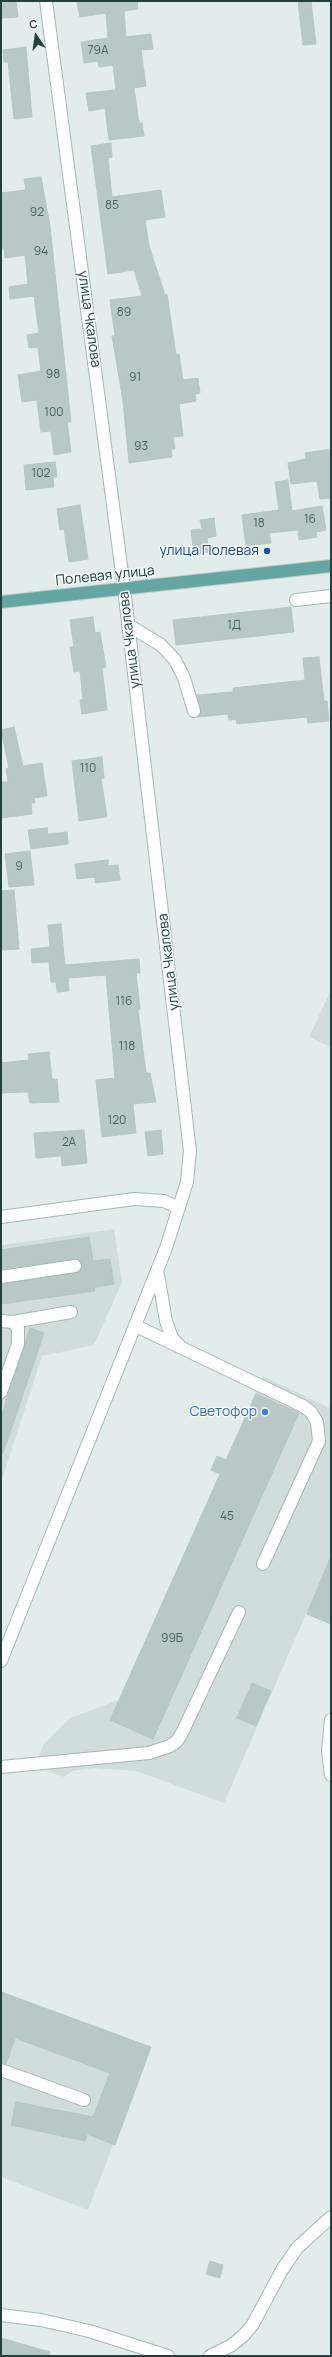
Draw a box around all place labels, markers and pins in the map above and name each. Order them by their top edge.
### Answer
place label: улица Полевая [159,543,259,559]
marker: улица Полевая [262,546,272,556]
place label: Светофор [190,1404,257,1420]
marker: Светофор [260,1407,270,1417]

